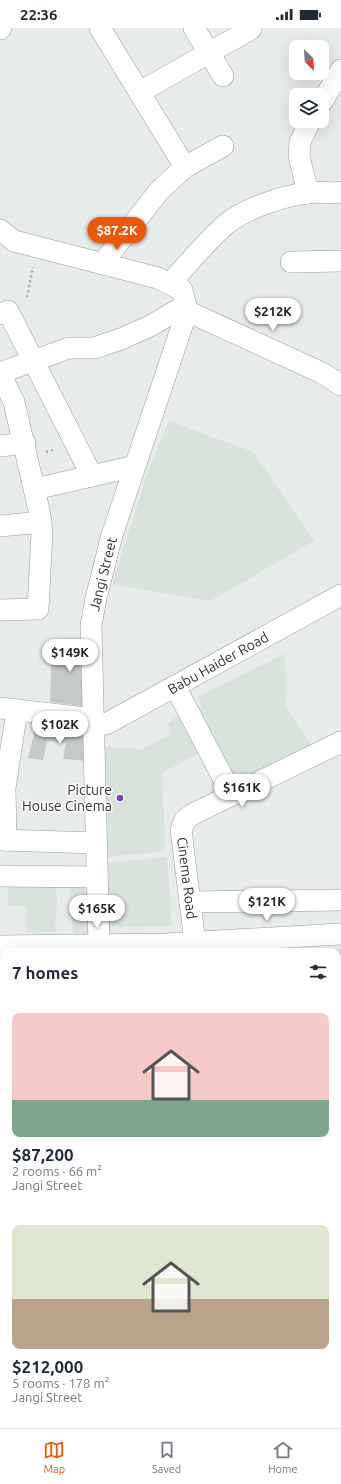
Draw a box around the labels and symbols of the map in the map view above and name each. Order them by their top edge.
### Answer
north arrow [289,40,329,80]
pin: $87.2K [84,217,150,251]
pin: $212K [245,298,301,332]
street label: Jangi Street [86,535,120,613]
street label: Babu Haider Road [165,629,271,697]
pin: $149K [42,639,98,673]
pin: $102K [32,711,88,745]
pin: $161K [214,774,270,808]
place label: Picture House Cinema [22,782,112,814]
marker: Picture House Cinema [115,793,125,803]
street label: Cinema Road [174,836,200,920]
pin: $121K [239,888,295,922]
pin: $165K [69,895,125,929]

